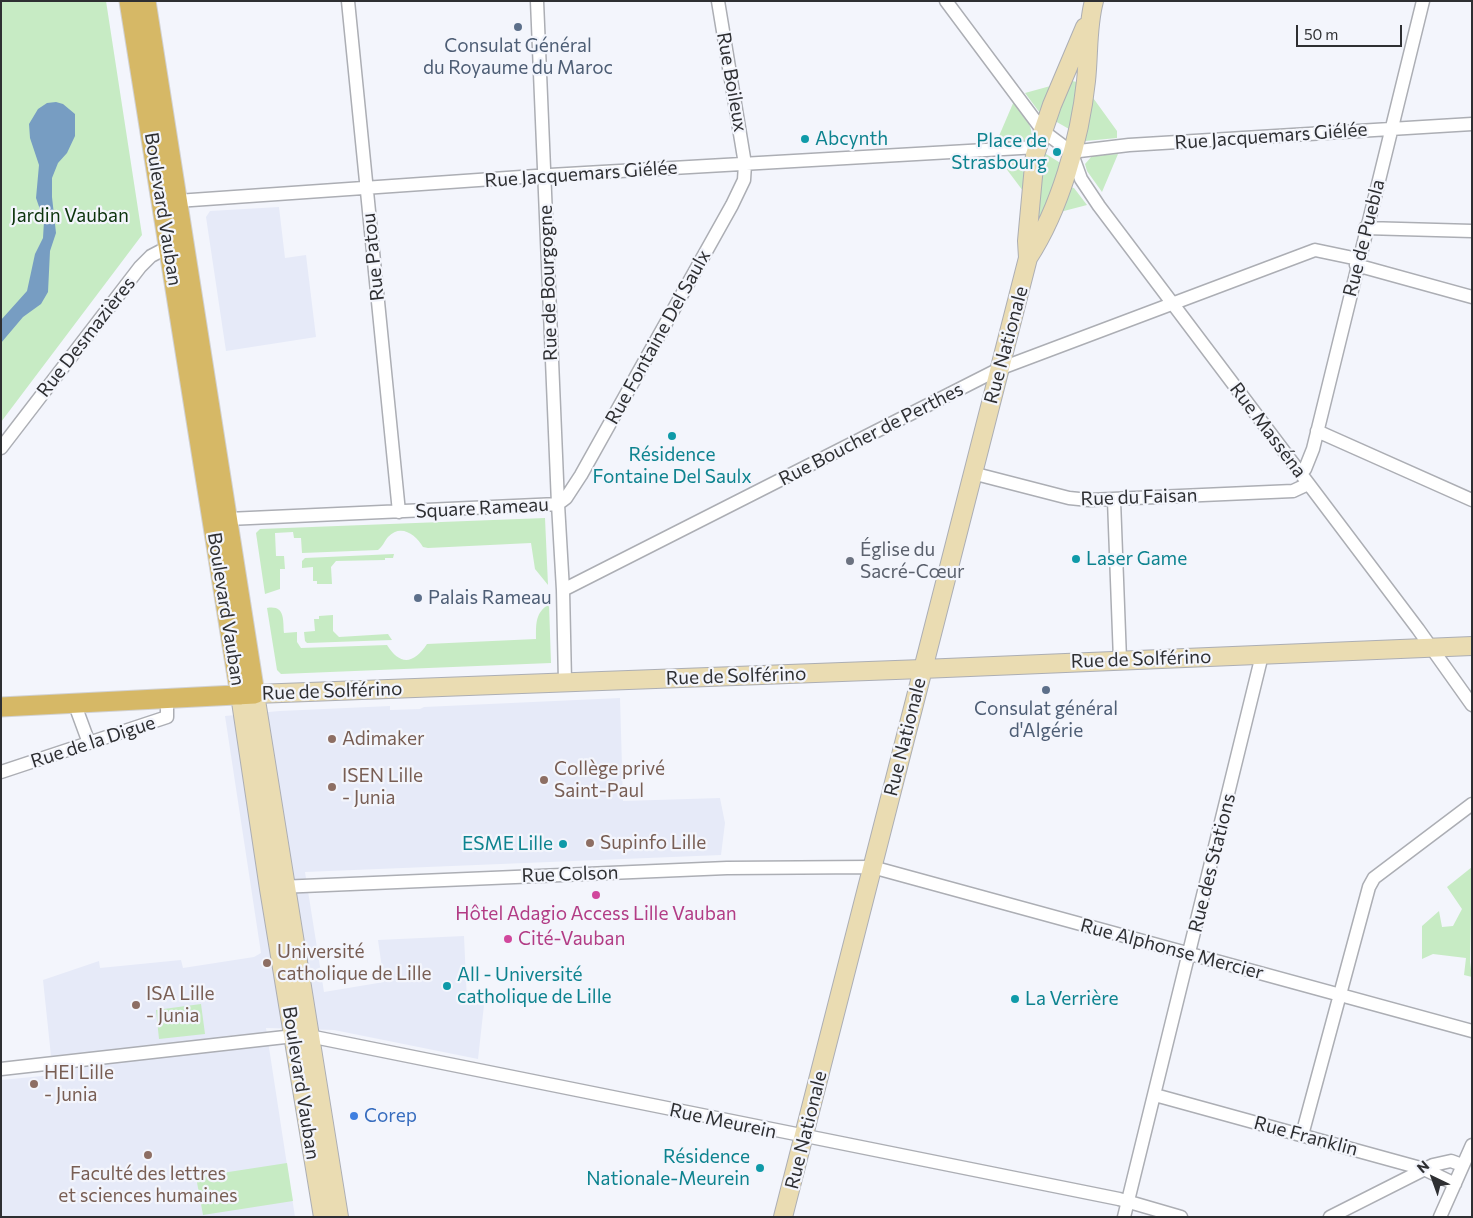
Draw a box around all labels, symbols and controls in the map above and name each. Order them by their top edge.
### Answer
scale bar [1298,15,1404,47]
marker: Consulat Général du Royaume du Maroc [512,21,524,33]
text: 50 m [1304,25,1338,43]
street label: Rue Boileux [712,30,752,134]
place label: Consulat Général du Royaume du Maroc [423,35,613,79]
street label: Rue Jacquemars Giélée [1174,118,1368,154]
place label: Abcynth [815,128,888,150]
place label: Place de Strasbourg [951,130,1047,174]
street label: Boulevard Vauban [140,131,186,287]
marker: Abcynth [799,133,811,145]
marker: Place de Strasbourg [1051,146,1063,158]
street label: Rue Jacquemars Giélée [484,156,678,192]
street label: Rue de Puebla [1338,177,1390,299]
park label: Jardin Vauban [11,205,129,227]
street label: Rue de Bourgogne [534,205,562,361]
street label: Rue Patou [357,212,389,302]
street label: Rue Fontaine Del Saulx [601,246,715,428]
street label: Rue Desmazières [32,272,140,402]
street label: Rue Nationale [979,284,1033,406]
street label: Rue Boucher de Perthes [775,378,967,490]
street label: Rue Masséna [1225,378,1311,482]
marker: Résidence Fontaine Del Saulx [666,430,678,442]
place label: Résidence Fontaine Del Saulx [593,444,751,488]
street label: Rue du Faisan [1080,484,1198,510]
street label: Square Rameau [415,493,549,523]
street label: Boulevard Vauban [203,531,249,687]
place label: Église du Sacré-Cœur [860,539,965,583]
place label: Laser Game [1086,548,1187,570]
marker: Laser Game [1070,553,1082,565]
marker: Église du Sacré-Cœur [844,555,856,567]
place label: Palais Rameau [428,587,552,609]
marker: Palais Rameau [412,592,424,604]
street label: Rue de Solférino [1070,645,1212,673]
street label: Rue de Solférino [665,662,807,690]
street label: Rue Nationale [879,676,931,798]
street label: Rue de Solférino [261,677,403,705]
marker: Consulat général d'Algérie [1040,684,1052,696]
place label: Consulat général d'Algérie [974,698,1118,742]
street label: Rue de la Digue [28,711,158,773]
place label: Adimaker [342,728,425,750]
marker: Adimaker [326,733,338,745]
place label: Collège privé Saint-Paul [554,758,665,802]
place label: ISEN Lille - Junia [342,765,423,809]
marker: Collège privé Saint-Paul [538,774,550,786]
marker: ISEN Lille - Junia [326,781,338,793]
street label: Rue des Stations [1184,791,1240,935]
place label: Supinfo Lille [600,832,706,854]
place label: ESME Lille [462,833,553,855]
marker: Supinfo Lille [584,837,596,849]
marker: ESME Lille [557,838,569,850]
street label: Rue Colson [521,861,619,887]
marker: Hôtel Adagio Access Lille Vauban [590,889,602,901]
place label: Hôtel Adagio Access Lille Vauban [455,903,737,925]
street label: Rue Alphonse Mercier [1078,914,1266,984]
place label: Cité-Vauban [518,928,625,950]
marker: Cité-Vauban [502,933,514,945]
place label: Université catholique de Lille [277,941,432,985]
marker: Université catholique de Lille [261,957,273,969]
place label: All - Université catholique de Lille [457,964,612,1008]
marker: All - Université catholique de Lille [441,980,453,992]
place label: ISA Lille - Junia [146,983,215,1027]
place label: La Verrière [1025,988,1119,1010]
marker: La Verrière [1009,993,1021,1005]
marker: ISA Lille - Junia [130,999,142,1011]
street label: Boulevard Vauban [278,1005,324,1161]
place label: HEI Lille - Junia [44,1062,114,1106]
street label: Rue Nationale [780,1069,832,1191]
marker: HEI Lille - Junia [28,1078,40,1090]
street label: Rue Meurein [667,1099,779,1143]
place label: Corep [364,1105,417,1127]
marker: Corep [348,1110,360,1122]
street label: Rue Franklin [1252,1111,1360,1161]
place label: Résidence Nationale-Meurein [586,1146,750,1190]
marker: Faculté des lettres et sciences humaines [142,1149,154,1161]
north arrow [1408,1153,1458,1203]
text: N [1413,1157,1432,1176]
marker: Résidence Nationale-Meurein [754,1162,766,1174]
place label: Faculté des lettres et sciences humaines [58,1163,238,1207]

